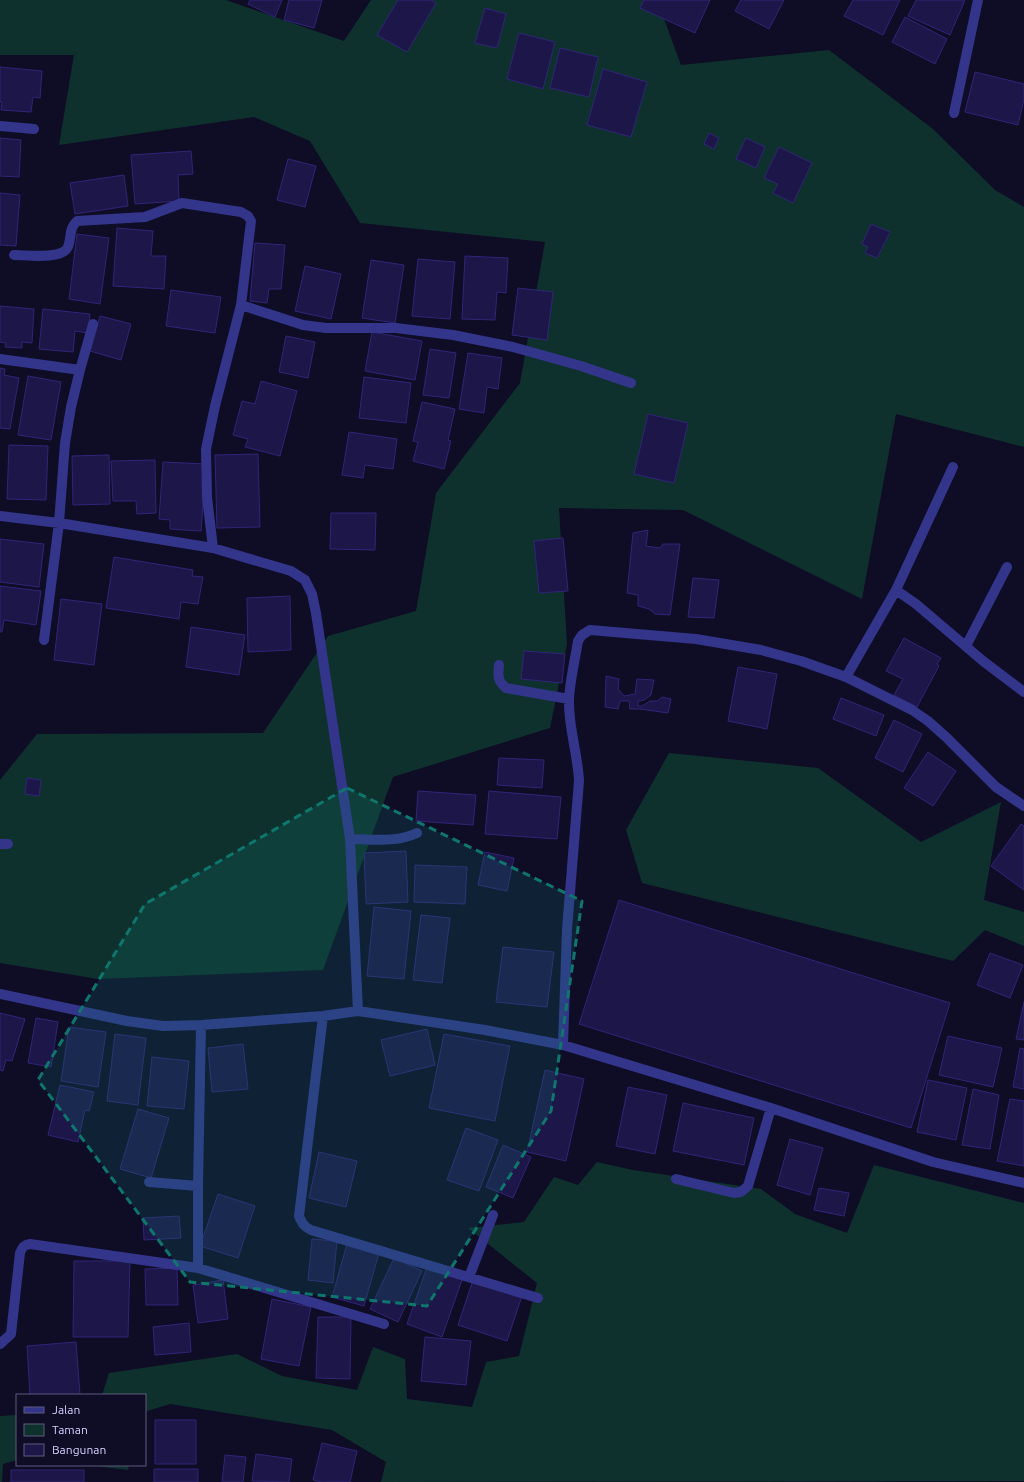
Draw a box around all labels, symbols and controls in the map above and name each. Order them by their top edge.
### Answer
legend [16,1394,146,1466]
text: Jalan [52,1403,80,1416]
text: Taman [52,1423,88,1436]
text: Bangunan [52,1443,106,1456]

